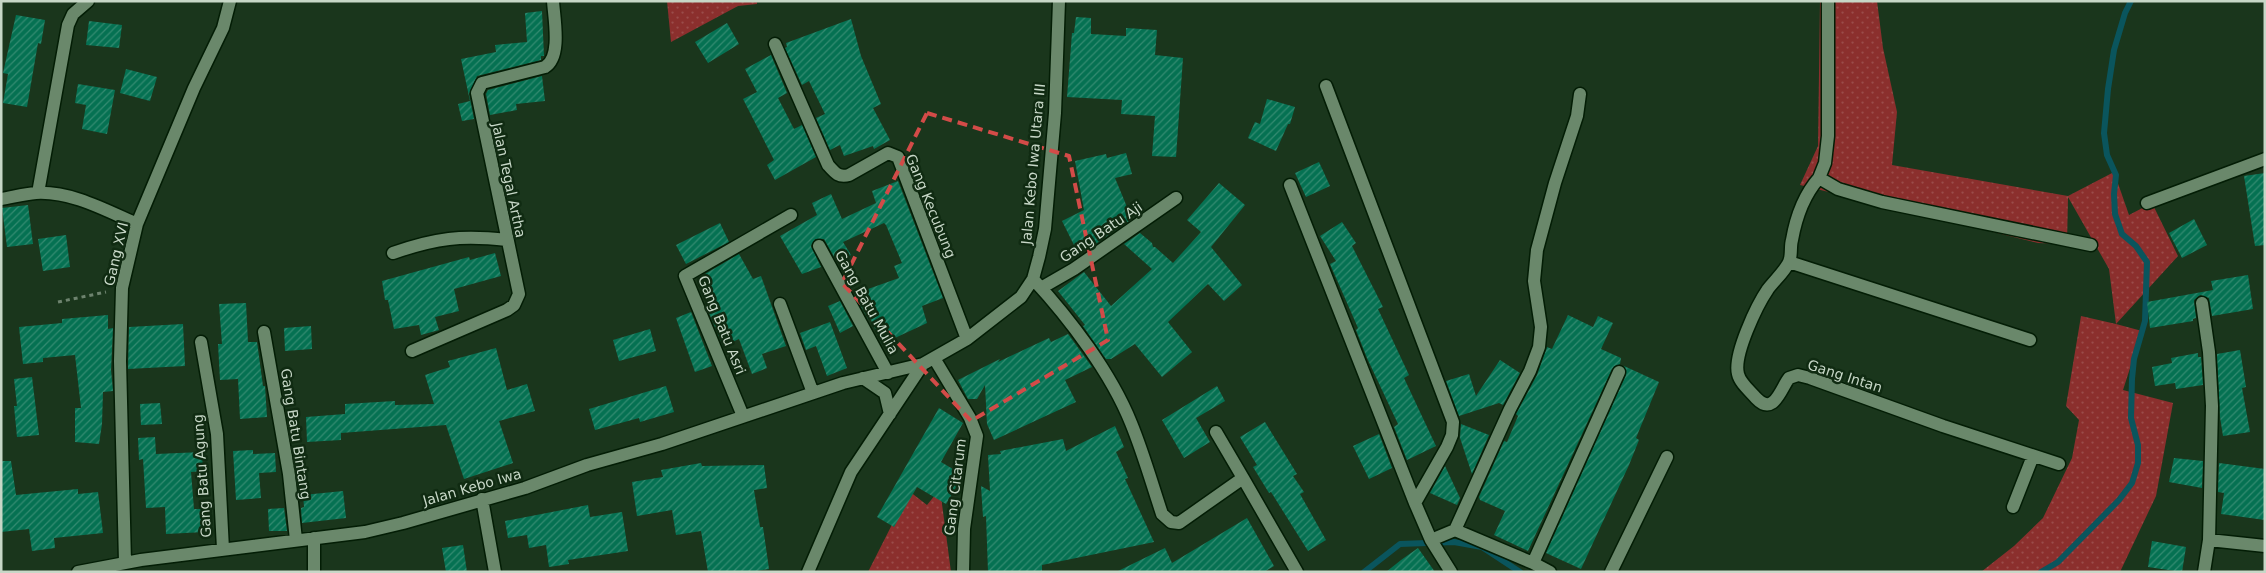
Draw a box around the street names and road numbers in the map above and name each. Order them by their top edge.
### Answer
street label: Jalan Kebo Iwa Utara III [1018,83,1048,246]
street label: Jalan Tegal Artha [489,120,529,239]
street label: Gang Kecubung [903,152,959,260]
street label: Gang Batu Aji [1057,199,1145,265]
street label: Gang XVI [101,221,131,287]
street label: Gang Batu Mulia [832,247,902,357]
street label: Gang Batu Asri [695,273,749,377]
street label: Gang Intan [1806,356,1884,396]
street label: Gang Batu Bintang [278,367,314,501]
street label: Gang Batu Agung [190,414,214,538]
street label: Gang Citarum [941,438,969,536]
street label: Jalan Kebo Iwa [420,465,523,509]

